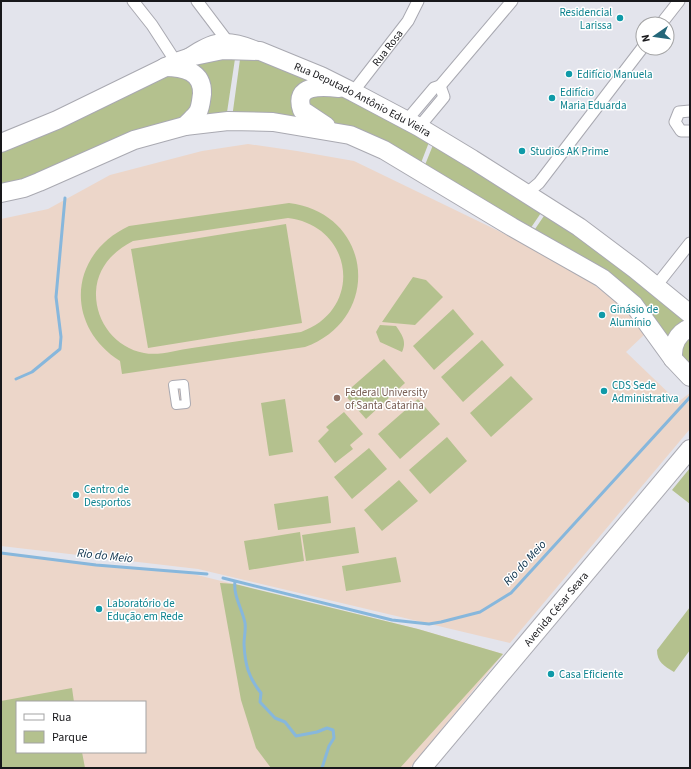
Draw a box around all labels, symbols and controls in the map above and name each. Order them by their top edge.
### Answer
place label: Residencial Larissa [559,5,612,33]
marker: Residencial Larissa [615,13,625,23]
north arrow [635,16,675,56]
street label: Rua Rosa [368,26,406,69]
text: N [638,33,654,43]
street label: Rua Deputado Antônio Edu Vieira [292,58,434,140]
place label: Edifício Manuela [577,67,653,82]
marker: Edifício Manuela [564,69,574,79]
place label: Edifício Maria Eduarda [560,85,626,113]
marker: Edifício Maria Eduarda [547,93,557,103]
place label: Studios AK Prime [530,144,609,159]
marker: Studios AK Prime [517,146,527,156]
place label: Ginásio de Alumínio [610,302,659,330]
marker: Ginásio de Alumínio [597,310,607,320]
place label: CDS Sede Administrativa [612,378,679,406]
place label: Federal University of Santa Catarina [345,385,428,413]
marker: CDS Sede Administrativa [599,386,609,396]
marker: Federal University of Santa Catarina [332,393,342,403]
place label: Centro de Desportos [84,482,131,510]
marker: Centro de Desportos [71,490,81,500]
water label: Rio do Meio [500,537,550,589]
water label: Rio do Meio [76,545,134,567]
street label: Avenida César Seara [520,568,591,649]
place label: Laboratório de Edução em Rede [107,596,184,624]
marker: Laboratório de Edução em Rede [94,604,104,614]
place label: Casa Eficiente [559,667,624,682]
marker: Casa Eficiente [546,669,556,679]
legend [16,701,146,753]
text: Rua [52,709,71,726]
text: Parque [52,729,88,746]

